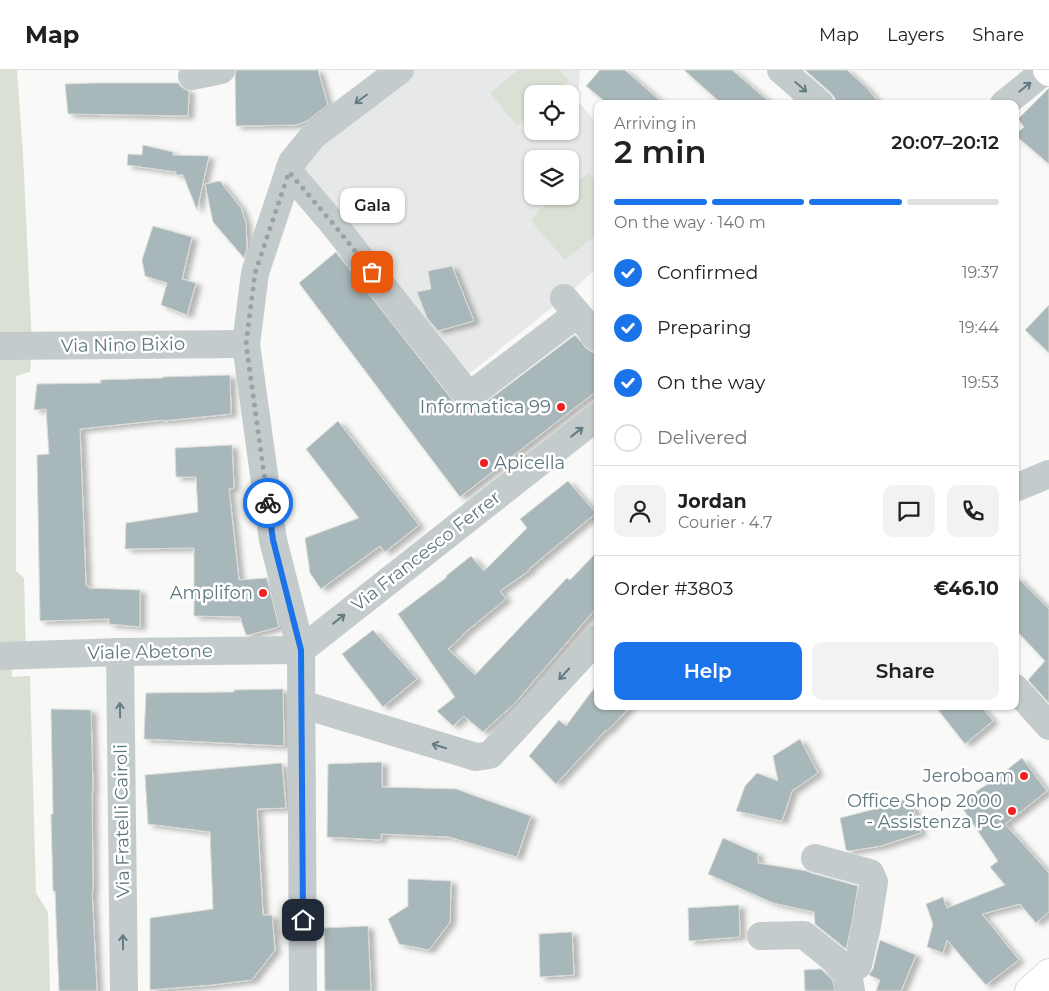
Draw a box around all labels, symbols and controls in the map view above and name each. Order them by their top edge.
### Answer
text: Map [25,20,79,49]
text: Map [819,24,859,46]
text: Layers [887,24,944,46]
text: Share [972,24,1024,46]
one-way arrow [794,81,807,93]
one-way arrow [1018,81,1031,92]
map controls [524,85,579,205]
button: locate [524,85,579,140]
one-way arrow [354,94,368,104]
text: Arriving in [614,114,696,133]
text: 20:07–20:12 [891,131,999,154]
text: 2 min [614,132,706,171]
button: layers [524,150,579,205]
callout: Gala [340,187,404,222]
text: Gala [354,196,391,215]
text: On the way · 140 m [614,213,766,232]
pin [351,251,393,293]
icon: bag [358,258,386,286]
icon: check [614,259,642,287]
text: Confirmed [657,261,758,284]
text: 19:37 [962,263,999,282]
icon: check [614,314,642,342]
text: Preparing [657,316,752,339]
text: 19:44 [959,318,999,337]
street label: Via Nino Bixio [61,333,185,357]
icon: check [614,369,642,397]
text: On the way [657,371,765,394]
text: 19:53 [962,373,999,392]
place label: Informatica 99 [420,396,551,418]
marker: Informatica 99 [555,401,567,413]
text: Delivered [657,426,748,449]
one-way arrow [570,427,583,438]
place label: Apicella [494,452,565,474]
marker: Apicella [478,457,490,469]
courier [243,478,293,528]
button: person [614,485,666,537]
button: chat [883,485,935,537]
button: phone [947,485,999,537]
street label: Via Francesco Ferrer [347,486,505,616]
icon: bike [254,489,282,517]
text: Jordan [678,490,747,513]
text: Courier · 4.7 [678,513,772,532]
text: Order #3803 [614,577,733,600]
text: €46.10 [933,577,999,600]
place label: Amplifon [170,582,253,604]
marker: Amplifon [257,587,269,599]
one-way arrow [332,614,345,625]
street label: Viale Abetone [87,640,213,664]
button: Help [614,642,802,700]
button: Share [812,642,999,700]
one-way arrow [558,668,570,680]
one-way arrow [116,702,125,718]
one-way arrow [432,741,448,751]
street label: Via Fratelli Cairoli [110,744,134,898]
place label: Jeroboam [922,765,1014,787]
marker: Jeroboam [1018,770,1030,782]
place label: Office Shop 2000 - Assistenza PC [847,790,1002,833]
marker: Office Shop 2000 - Assistenza PC [1006,805,1018,817]
pin [282,899,324,941]
icon: home [289,906,317,934]
one-way arrow [118,935,128,951]

